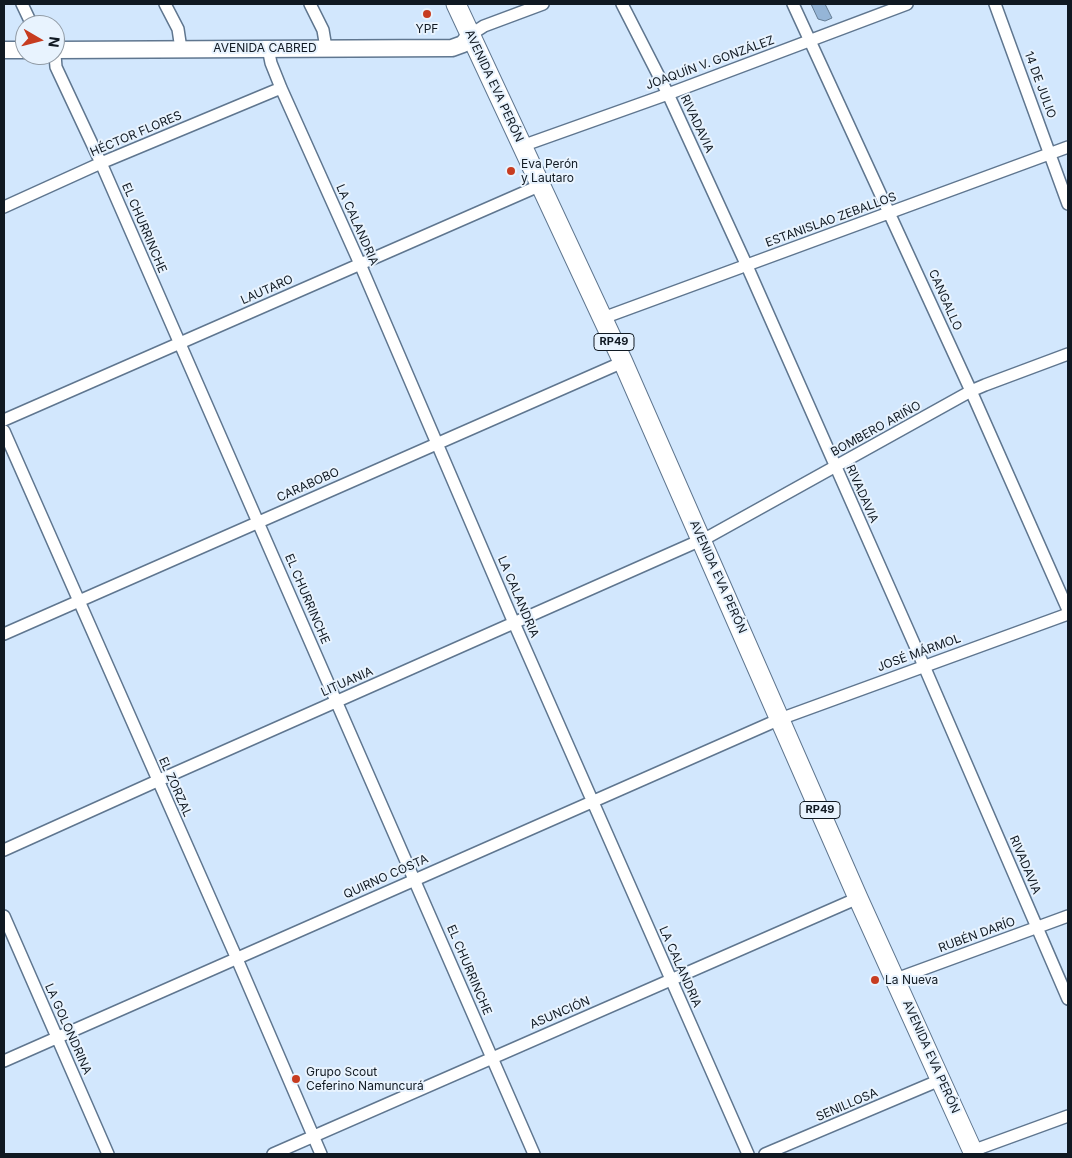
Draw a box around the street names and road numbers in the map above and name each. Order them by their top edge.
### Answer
street label: AVENIDA EVA PERÓN [462,28,526,144]
street label: JOAQUÍN V. GONZÁLEZ [644,33,776,93]
street label: AVENIDA CABRED [213,41,317,55]
street label: 14 DE JULIO [1021,50,1059,120]
street label: RIVADAVIA [677,93,717,155]
street label: HÉCTOR FLORES [88,108,184,160]
street label: EL CHURRINCHE [119,181,169,275]
street label: LA CALANDRIA [333,182,381,268]
street label: ESTANISLAO ZEBALLOS [764,190,898,250]
street label: CANGALLO [925,267,965,333]
street label: LAUTARO [239,272,295,308]
road number: RP49 [594,334,634,351]
street label: BOMBERO ARIÑO [828,398,924,460]
street label: RIVADAVIA [843,463,881,525]
street label: CARABOBO [275,465,341,505]
street label: AVENIDA EVA PERÓN [687,518,749,636]
street label: EL CHURRINCHE [282,552,332,646]
street label: LA CALANDRIA [494,554,542,640]
street label: JOSÉ MÁRMOL [875,631,963,675]
street label: LITUANIA [319,664,375,700]
street label: EL ZORZAL [155,755,195,819]
road number: RP49 [800,802,840,818]
street label: RIVADAVIA [1006,834,1044,896]
street label: QUIRNO COSTA [341,852,431,902]
street label: RUBÉN DARÍO [937,914,1017,956]
street label: EL CHURRINCHE [444,923,494,1017]
street label: LA CALANDRIA [656,924,704,1010]
street label: LA GOLONDRINA [41,981,95,1077]
street label: ASUNCIÓN [528,994,592,1032]
street label: AVENIDA EVA PERÓN [900,998,962,1116]
street label: SENILLOSA [814,1086,880,1124]

